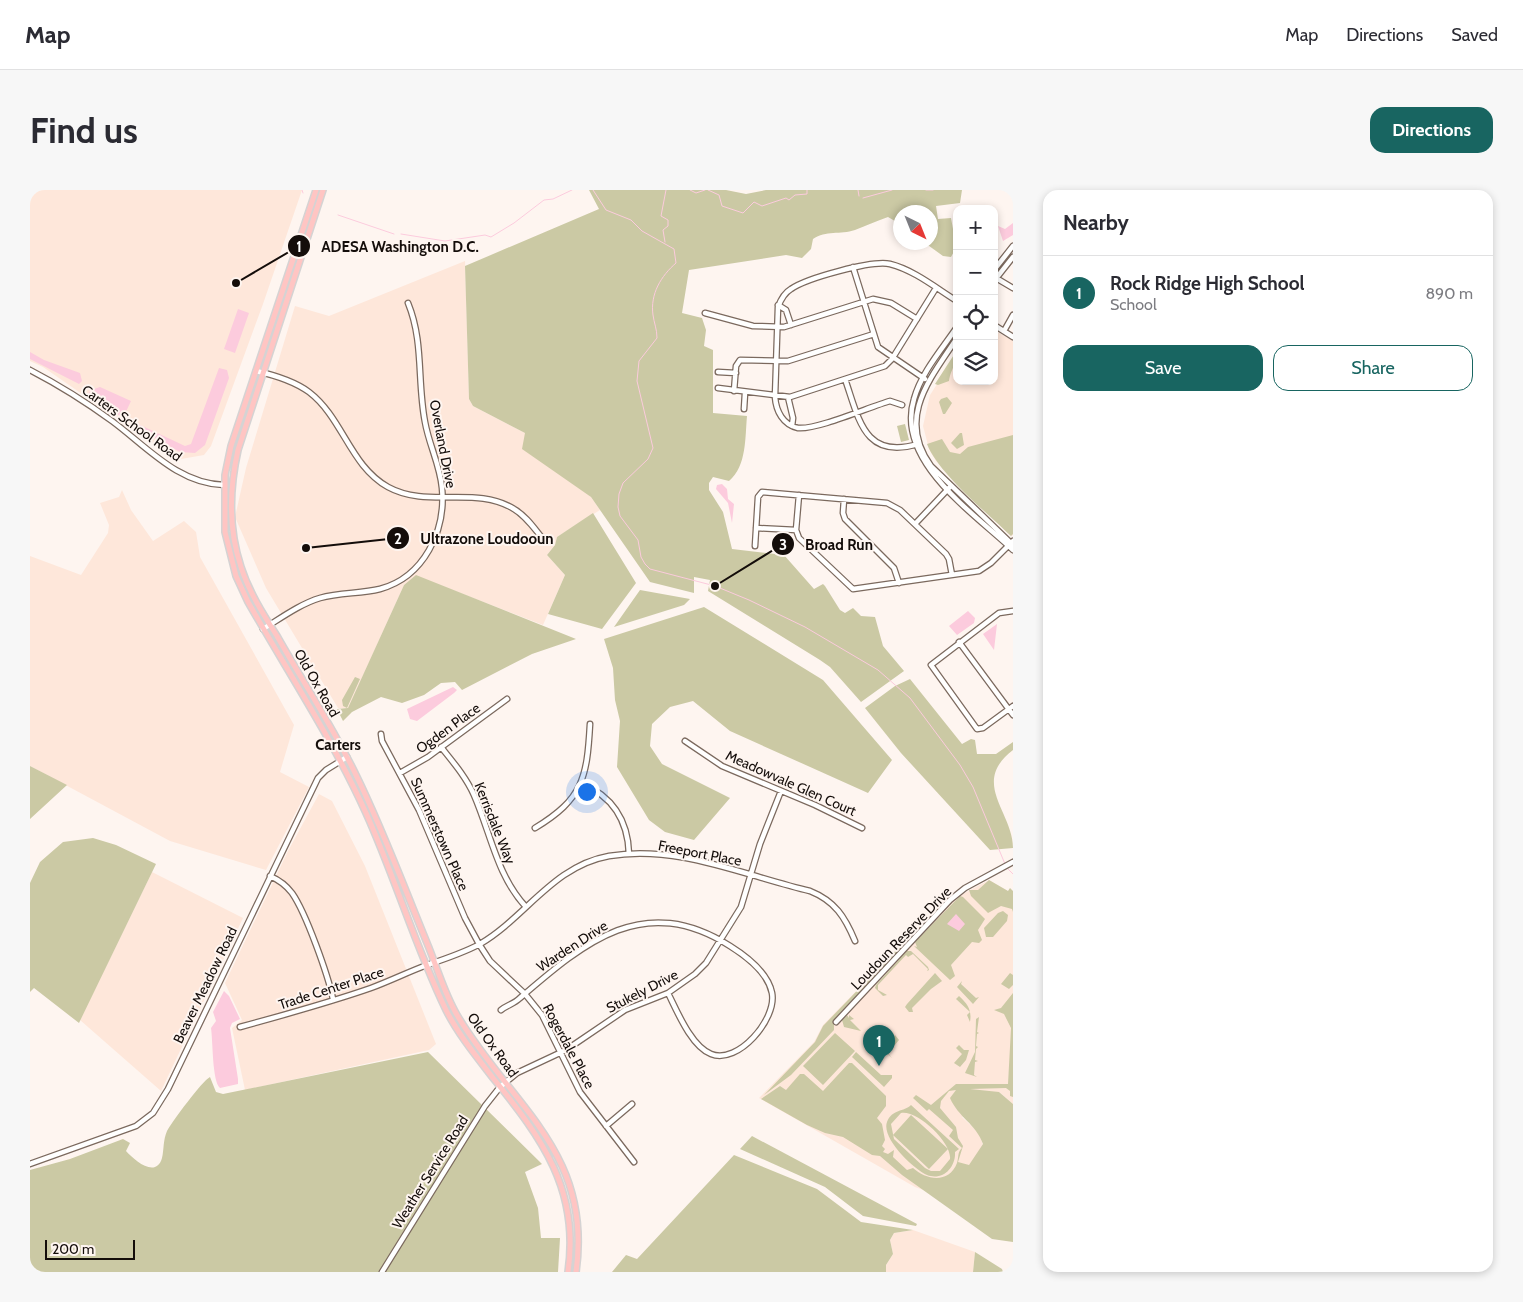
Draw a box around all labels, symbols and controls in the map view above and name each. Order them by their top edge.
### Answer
text: Map [25,20,71,49]
text: Map [1285,24,1318,46]
text: Directions [1346,24,1423,46]
text: Saved [1451,24,1498,46]
button: Directions [1370,107,1493,153]
text: Find us [30,109,138,152]
north arrow [893,205,938,250]
map controls [953,205,998,385]
button: + [953,205,998,250]
text: Nearby [1063,210,1129,235]
callout: ADESA Washington D.C. [286,231,489,261]
text: 1 [296,238,302,256]
text: ADESA Washington D.C. [321,238,479,256]
button: − [953,250,998,295]
text: Rock Ridge High School [1110,272,1305,295]
text: 1 [1076,284,1082,303]
text: 890 m [1425,284,1473,303]
button: locate [953,295,998,340]
text: School [1110,295,1157,314]
button: layers [953,340,998,385]
button: Save [1063,345,1263,391]
button: Share [1273,345,1473,391]
street label: Carters School Road [78,381,186,465]
street label: Overland Drive [426,398,460,490]
callout: Ultrazone Loudooun [385,523,564,553]
callout: Broad Run [770,529,883,559]
text: 2 [394,530,402,548]
text: Ultrazone Loudooun [420,530,554,548]
text: 3 [779,536,787,554]
text: Broad Run [805,536,873,554]
street label: Old Ox Road [290,646,344,720]
street label: Ogden Place [412,699,484,757]
district label: Carters [315,736,361,754]
street label: Meadowvale Glen Court [723,746,859,820]
street label: Summerstown Place [407,775,473,893]
your location [574,779,600,805]
street label: Kerrisdale Way [470,780,520,866]
street label: Freeport Place [657,836,743,870]
street label: Loudoun Reserve Drive [847,883,955,993]
street label: Warden Drive [533,916,611,976]
street label: Beaver Meadow Road [169,924,241,1046]
street label: Trade Center Place [276,963,386,1013]
street label: Stukely Drive [603,965,681,1017]
street label: Rogerdale Place [539,1000,599,1092]
street label: Old Ox Road [463,1009,523,1081]
pin: 1 [863,1025,895,1066]
street label: Weather Service Road [388,1112,472,1232]
scale bar [45,1237,135,1260]
text: 200 m [52,1240,94,1258]

